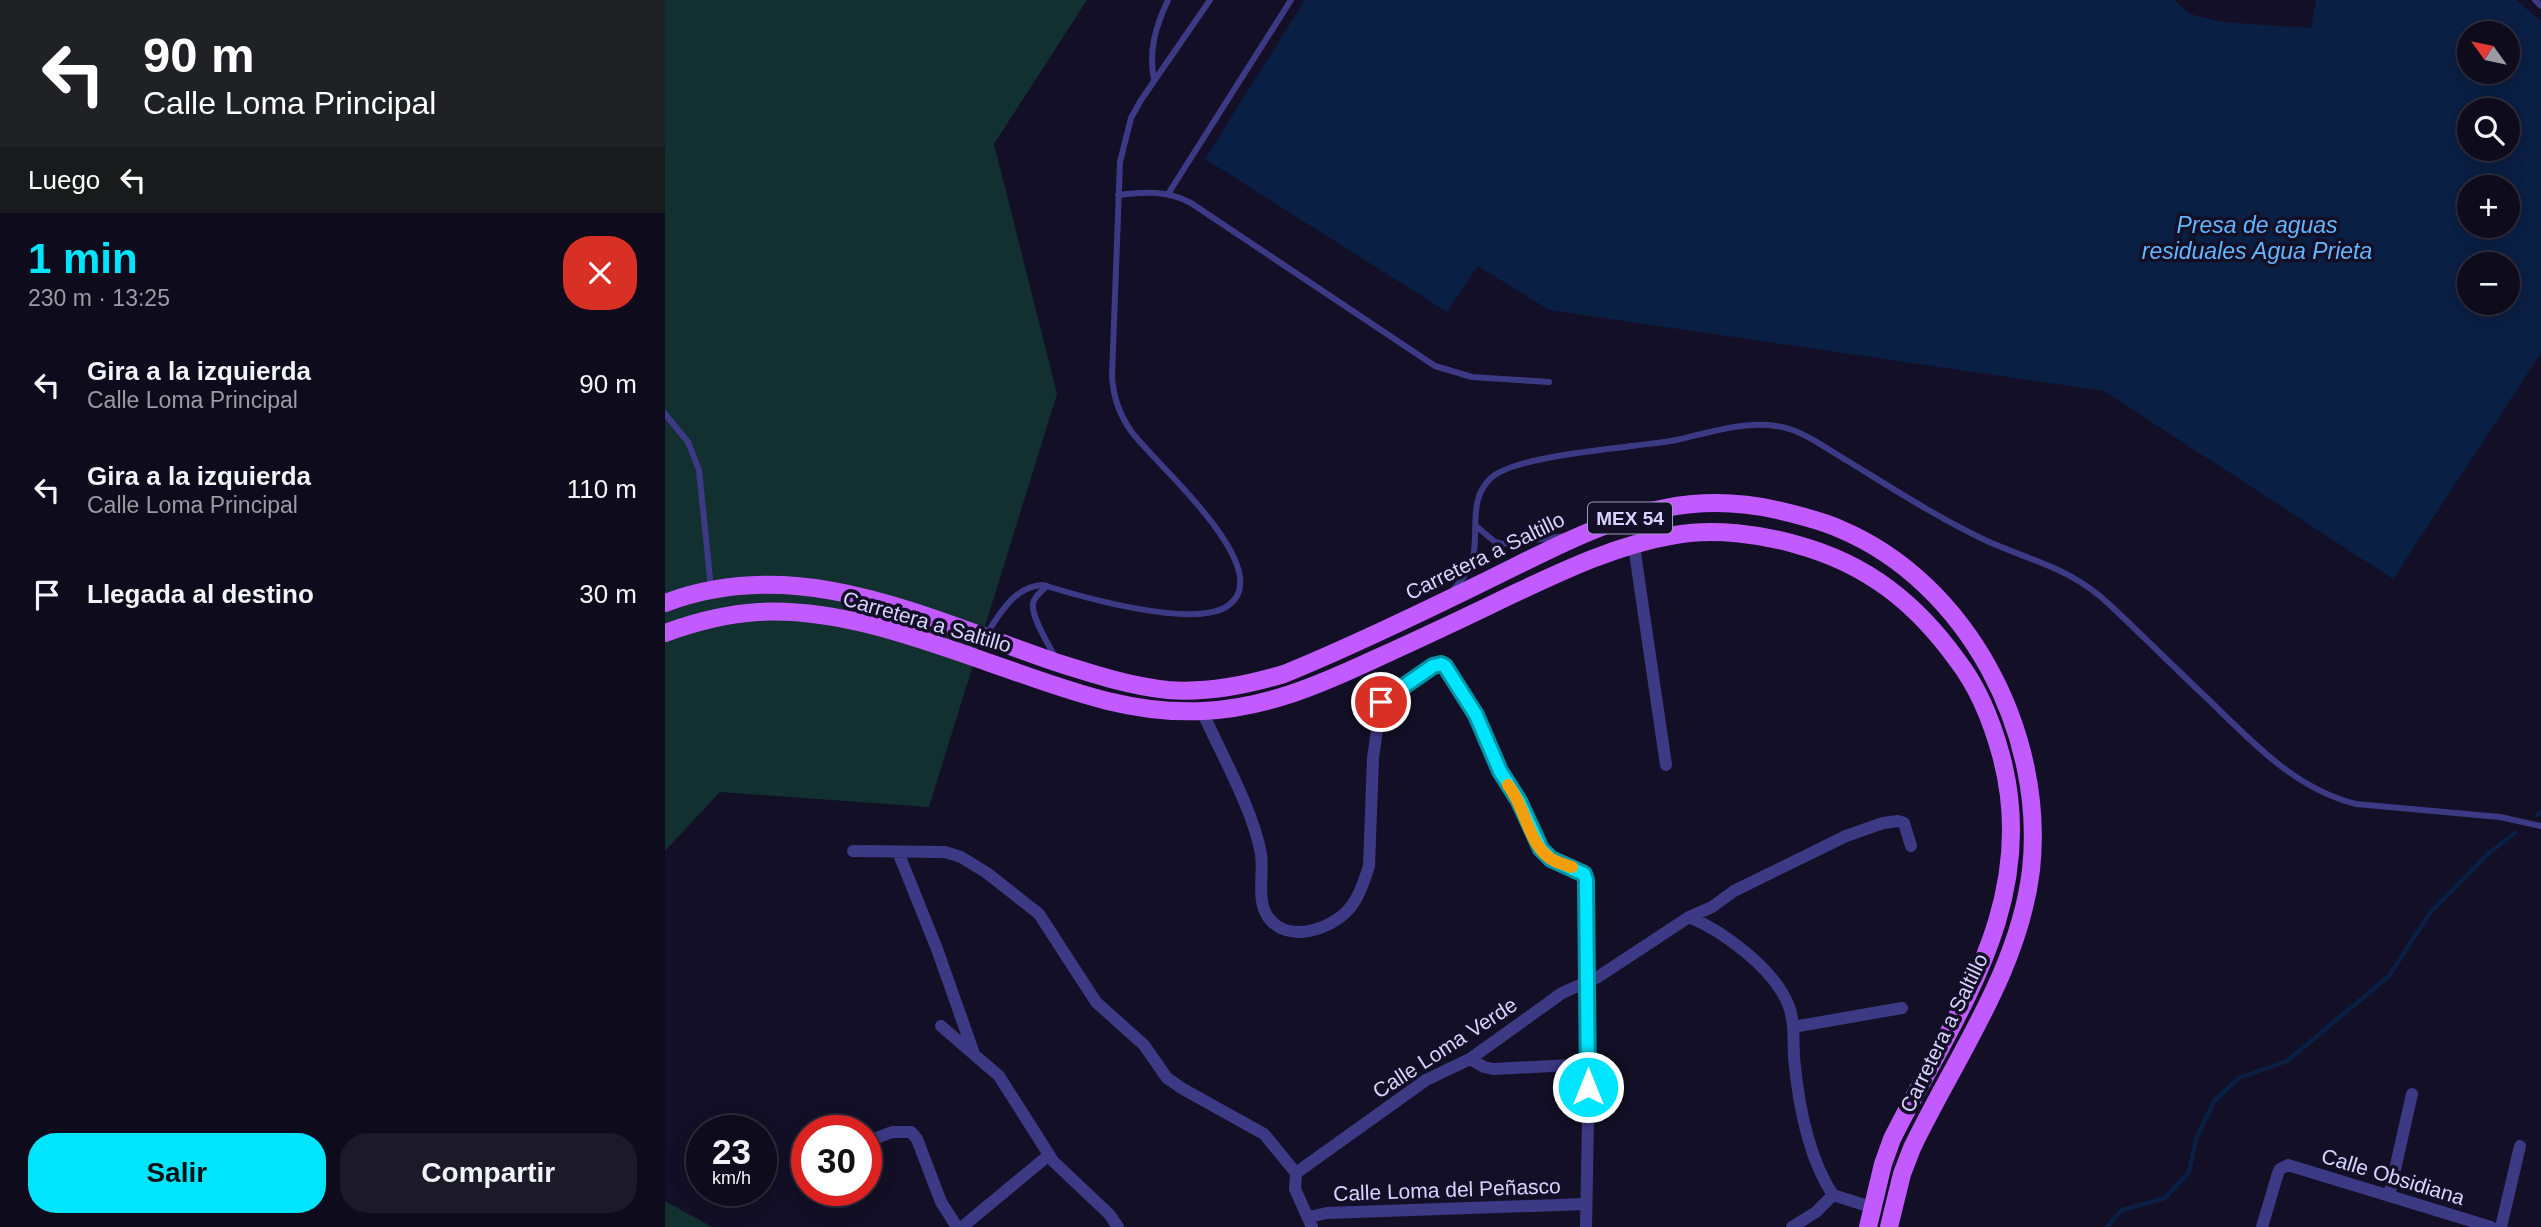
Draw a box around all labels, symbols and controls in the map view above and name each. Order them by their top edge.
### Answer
north arrow [2457,21,2520,84]
map controls [2457,21,2520,315]
icon: left [28,28,119,119]
text: 90 m [143,28,255,82]
text: Calle Loma Principal [143,85,436,121]
button: search [2457,98,2520,161]
icon: left [114,161,152,199]
text: Luego [28,165,100,195]
button: + [2457,175,2520,238]
water label: Presa de aguas residuales Agua Prieta [2142,212,2372,264]
text: 1 min [28,235,138,282]
button: close [563,236,637,310]
button: − [2457,252,2520,315]
text: 230 m · 13:25 [28,285,170,311]
text: Gira a la izquierda [87,356,311,386]
icon: left [28,366,66,404]
text: 90 m [579,369,637,399]
text: Calle Loma Principal [87,387,298,413]
text: Gira a la izquierda [87,461,311,491]
icon: left [28,471,66,509]
text: 110 m [567,474,637,504]
text: Calle Loma Principal [87,492,298,518]
road number: MEX 54 [1588,503,1672,534]
street label: Carretera a Saltillo [1402,507,1568,604]
icon: arrive [28,576,66,614]
text: Llegada al destino [87,579,314,609]
text: 30 m [579,579,637,609]
street label: Carretera a Saltillo [840,586,1014,657]
pin [1351,672,1411,732]
icon: arrive [1362,683,1400,721]
street label: Carretera a Saltillo [1895,950,1992,1116]
street label: Calle Loma Verde [1368,992,1521,1103]
position arrow [1551,1050,1625,1124]
speed limit sign: 30 [791,1115,882,1206]
text: 23 [712,1132,751,1171]
button: Salir [28,1133,326,1213]
button: Compartir [340,1133,637,1213]
street label: Calle Obsidiana [2319,1144,2468,1209]
text: km/h [712,1168,751,1188]
street label: Calle Loma del Peñasco [1333,1174,1561,1205]

